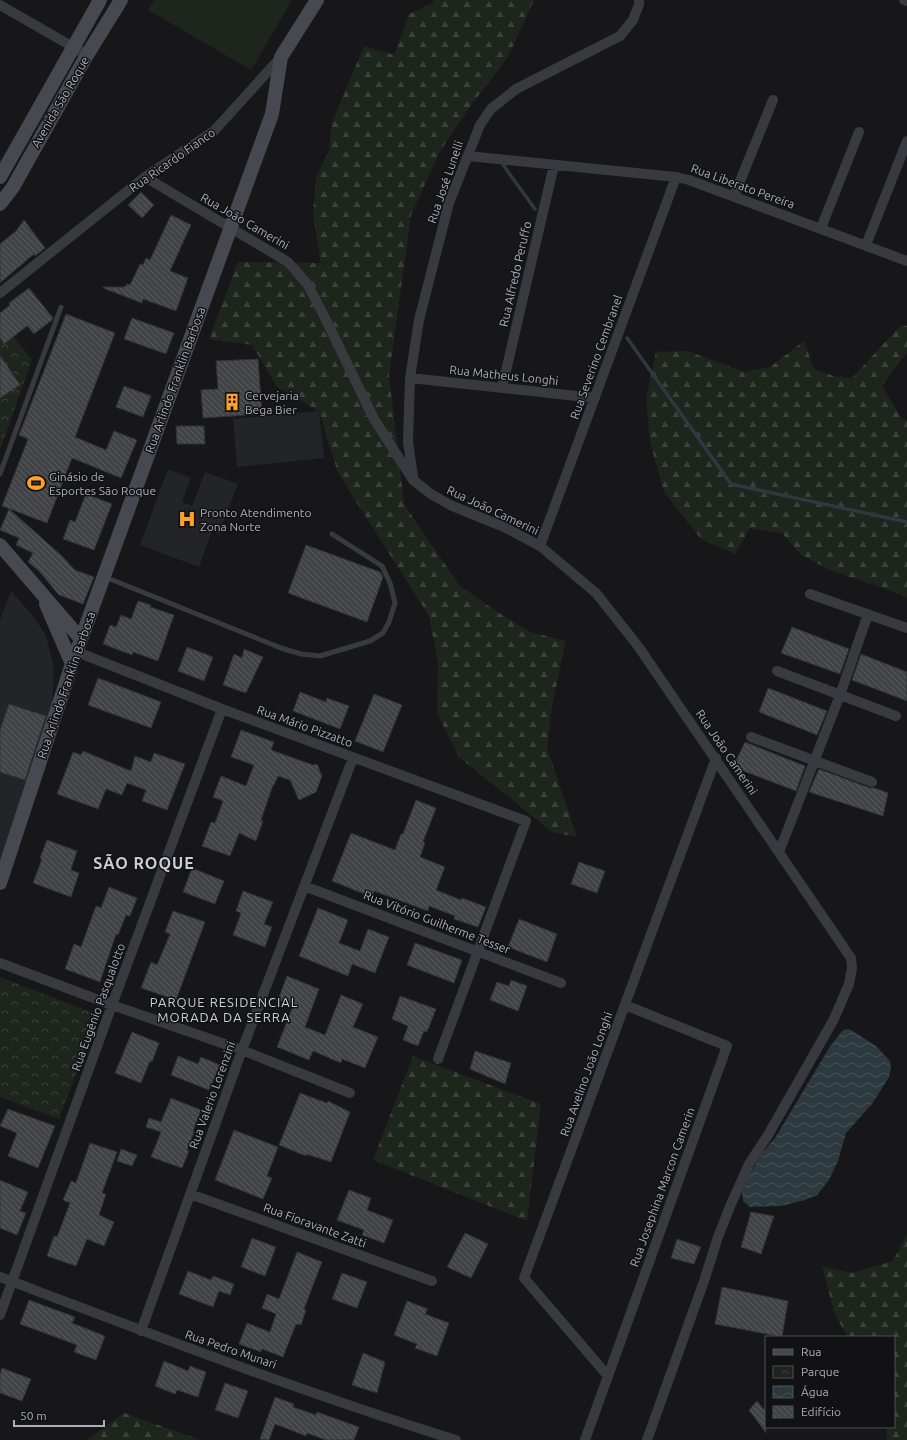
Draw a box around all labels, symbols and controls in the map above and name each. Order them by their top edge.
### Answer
street label: Avenida São Roque [29,54,91,150]
street label: Rua Ricardo Fianco [127,126,217,194]
street label: Rua José Lunelli [425,139,465,225]
street label: Rua Liberato Pereira [689,161,797,211]
street label: Rua João Camerini [199,190,292,252]
street label: Rua Alfredo Peruffo [497,220,533,328]
street label: Rua Severino Cembranel [567,293,625,421]
street label: Rua Arlindo Franklin Barbosa [142,305,208,455]
street label: Rua Matheus Longhi [449,363,559,387]
place label: Cervejaria Bega Bier [245,389,299,416]
building icon: Cervejaria Bega Bier [222,392,242,412]
place label: Ginásio de Esportes São Roque [49,470,156,497]
sports icon: Ginásio de Esportes São Roque [26,473,46,493]
street label: Rua João Camerini [445,483,541,537]
place label: Pronto Atendimento Zona Norte [200,506,312,533]
hospital icon: Pronto Atendimento Zona Norte [177,509,197,529]
street label: Rua Arlindo Franklin Barbosa [35,610,97,760]
street label: Rua Mário Pizzatto [255,703,355,749]
street label: Rua João Camerini [694,707,760,797]
district label: SÃO ROQUE [93,853,195,872]
street label: Rua Vitório Guilherme Tesser [362,888,513,956]
street label: Rua Eugênio Pasqualotto [69,941,127,1073]
district label: PARQUE RESIDENCIAL MORADA DA SERRA [150,995,298,1024]
street label: Rua Avelino João Longhi [557,1010,615,1138]
street label: Rua Valerio Lorenzini [187,1040,237,1150]
street label: Rua Josephina Marcon Camerin [627,1106,697,1268]
street label: Rua Fioravante Zatti [262,1200,368,1250]
street label: Rua Pedro Munari [184,1327,279,1371]
legend [765,1336,895,1428]
text: Rua [801,1345,822,1358]
text: Parque [801,1365,839,1378]
text: Água [801,1385,829,1398]
scale bar [14,1402,104,1428]
text: Edifício [801,1405,841,1418]
text: 50 m [20,1409,47,1422]

